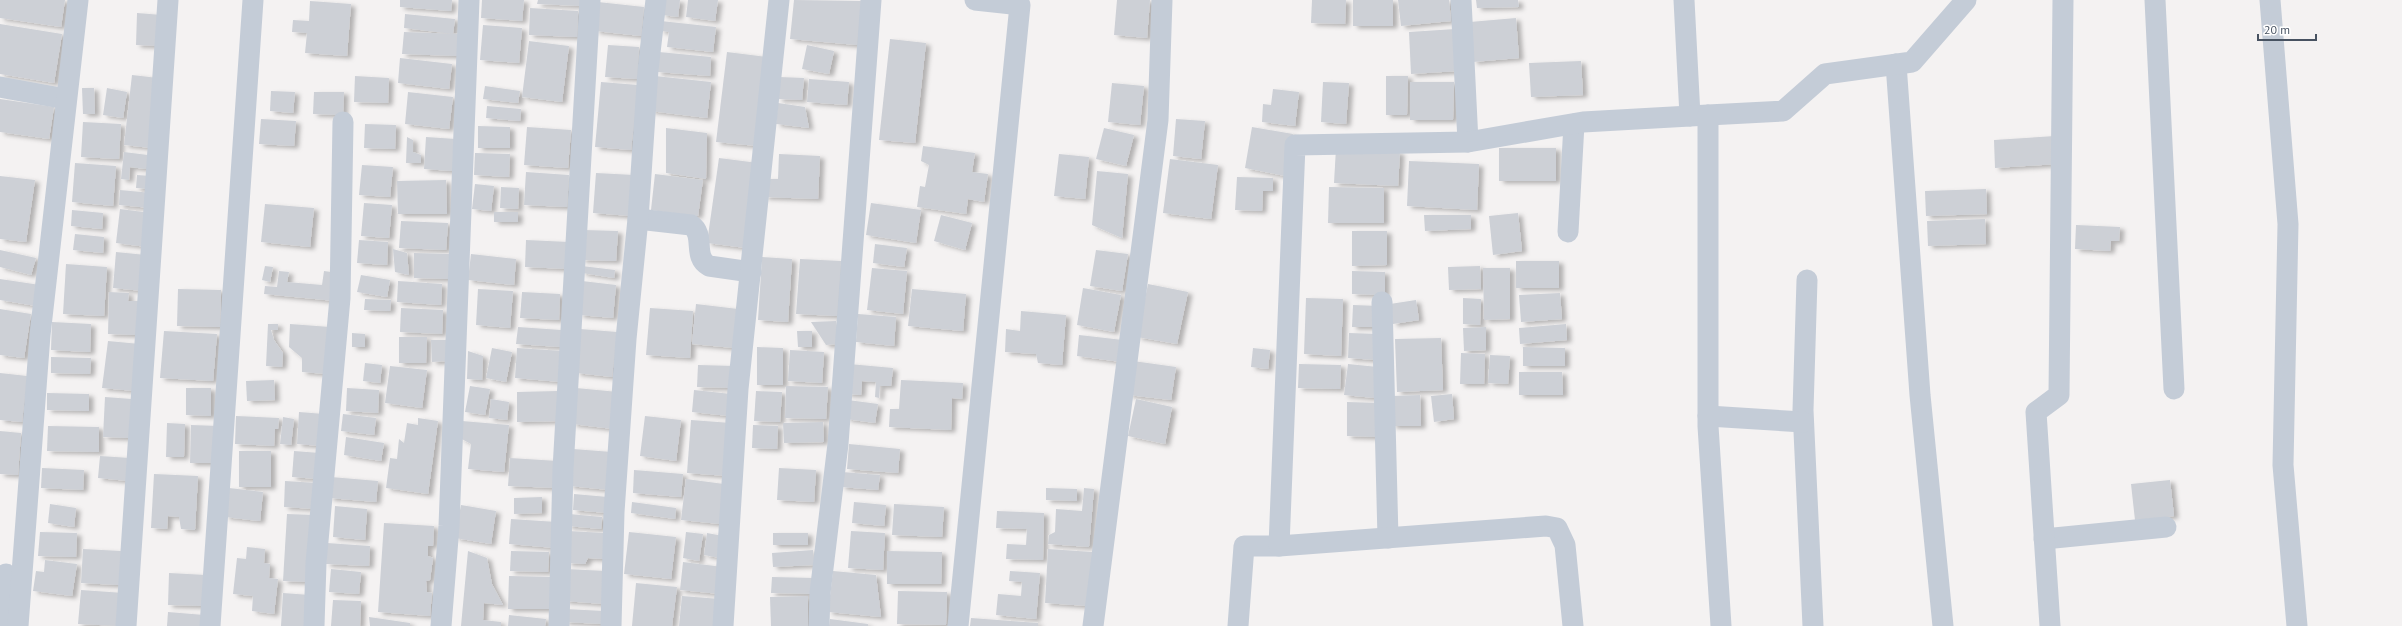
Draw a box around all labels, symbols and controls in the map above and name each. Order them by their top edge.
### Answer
scale bar [2258,16,2316,42]
text: 20 m [2264,22,2290,37]

